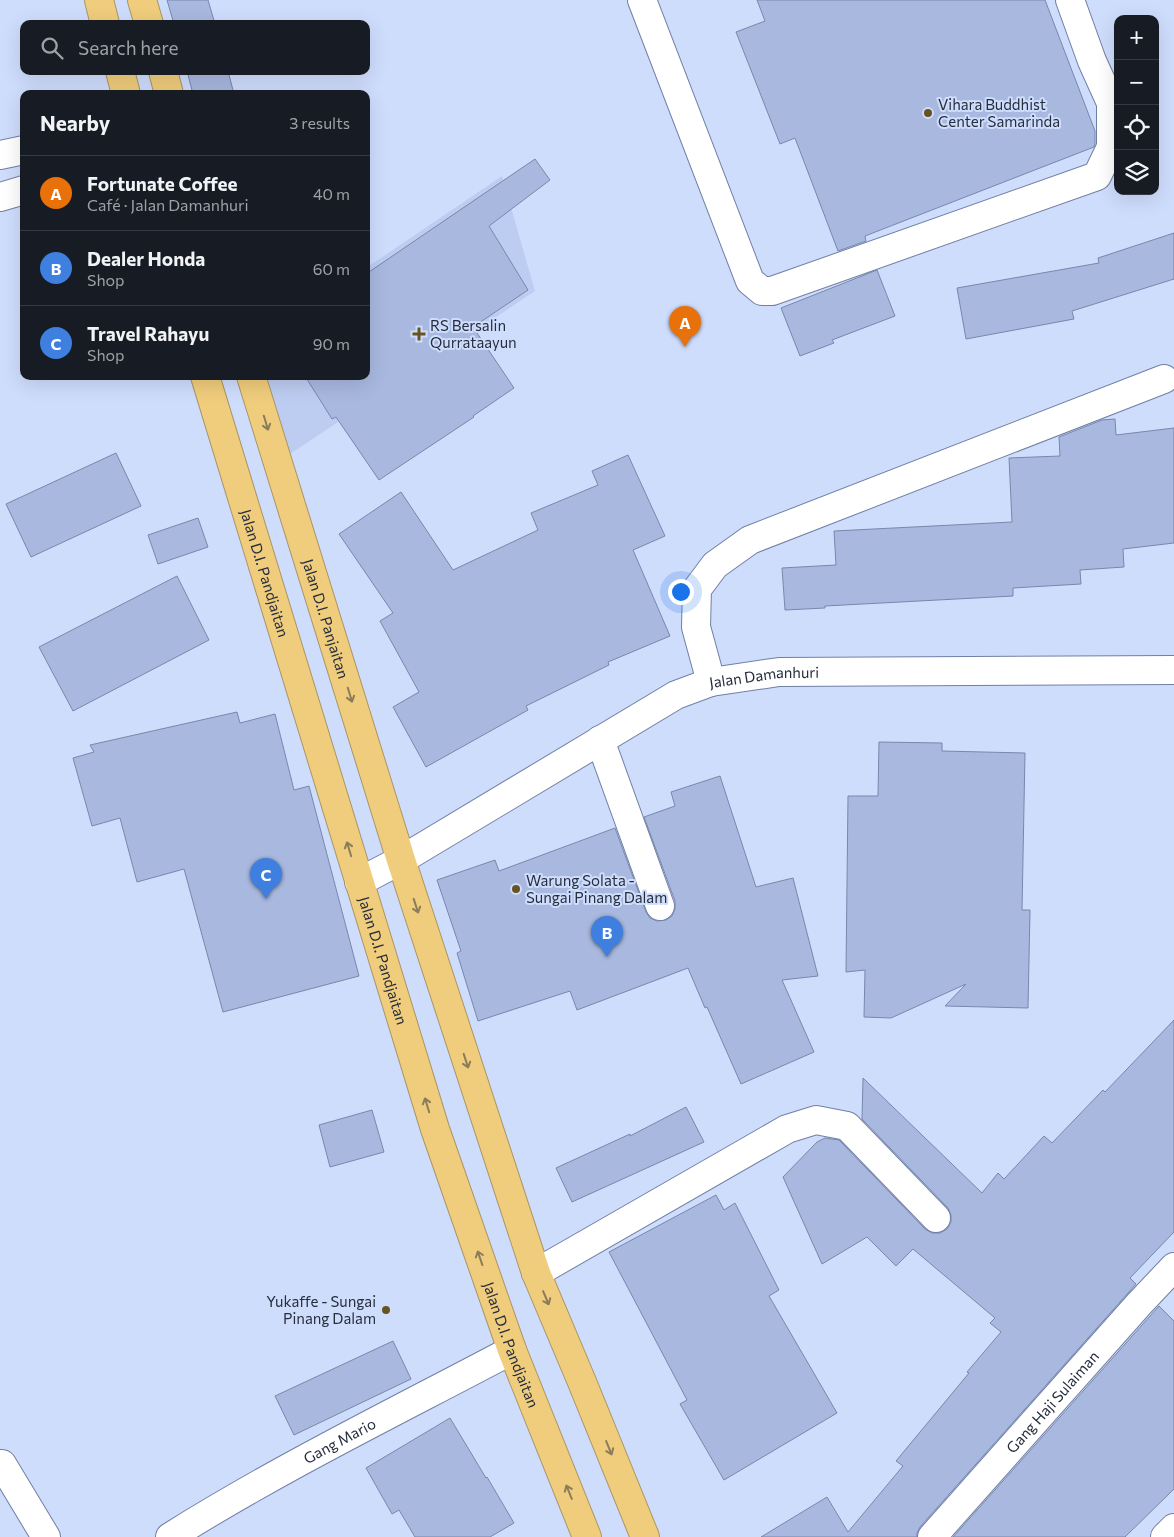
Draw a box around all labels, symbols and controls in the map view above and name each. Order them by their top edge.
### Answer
map controls [1114,15,1159,195]
button: + [1114,15,1159,60]
search box [20,20,370,75]
icon: search [38,34,66,62]
text: Search here [78,36,178,59]
button: − [1114,60,1159,105]
place label: Vihara Buddhist Center Samarinda [938,95,1060,130]
button: locate [1114,105,1159,150]
marker: Vihara Buddhist Center Samarinda [922,107,934,119]
text: Nearby [40,110,110,135]
text: 3 results [289,113,350,132]
button: layers [1114,150,1159,195]
text: Fortunate Coffee [87,172,237,195]
text: A [50,184,62,203]
text: 40 m [313,184,350,203]
text: Café · Jalan Damanhuri [87,195,249,214]
text: Dealer Honda [87,247,205,270]
text: B [51,259,61,278]
text: 60 m [313,259,350,278]
text: Shop [87,270,125,289]
pin: A [669,306,701,347]
place label: RS Bersalin Qurrataayun [430,316,517,351]
text: Travel Rahayu [87,322,209,345]
marker: RS Bersalin Qurrataayun [412,327,426,341]
text: C [51,334,61,353]
text: 90 m [313,334,350,353]
text: Shop [87,345,125,364]
one-way arrow [261,414,271,430]
street label: Jalan D.I. Pandjaitan [237,507,293,639]
street label: Jalan D.I. Panjaitan [299,557,353,681]
your location [668,579,694,605]
street label: Jalan Damanhuri [708,663,819,691]
one-way arrow [346,687,355,702]
one-way arrow [343,841,353,857]
pin: C [250,858,282,899]
place label: Warung Solata - Sungai Pinang Dalam [526,871,667,906]
marker: Warung Solata - Sungai Pinang Dalam [510,883,522,895]
street label: Jalan D.I. Pandjaitan [355,894,412,1027]
one-way arrow [412,898,421,914]
pin: B [591,916,623,957]
one-way arrow [462,1053,472,1069]
one-way arrow [422,1097,432,1113]
one-way arrow [475,1251,484,1267]
street label: Jalan D.I. Pandjaitan [480,1279,543,1410]
one-way arrow [542,1290,552,1305]
place label: Yukaffe - Sungai Pinang Dalam [266,1292,376,1327]
marker: Yukaffe - Sungai Pinang Dalam [380,1304,392,1316]
street label: Gang Haji Sulaiman [1002,1347,1102,1456]
street label: Gang Mario [300,1414,379,1467]
one-way arrow [605,1440,614,1455]
one-way arrow [564,1485,573,1500]

